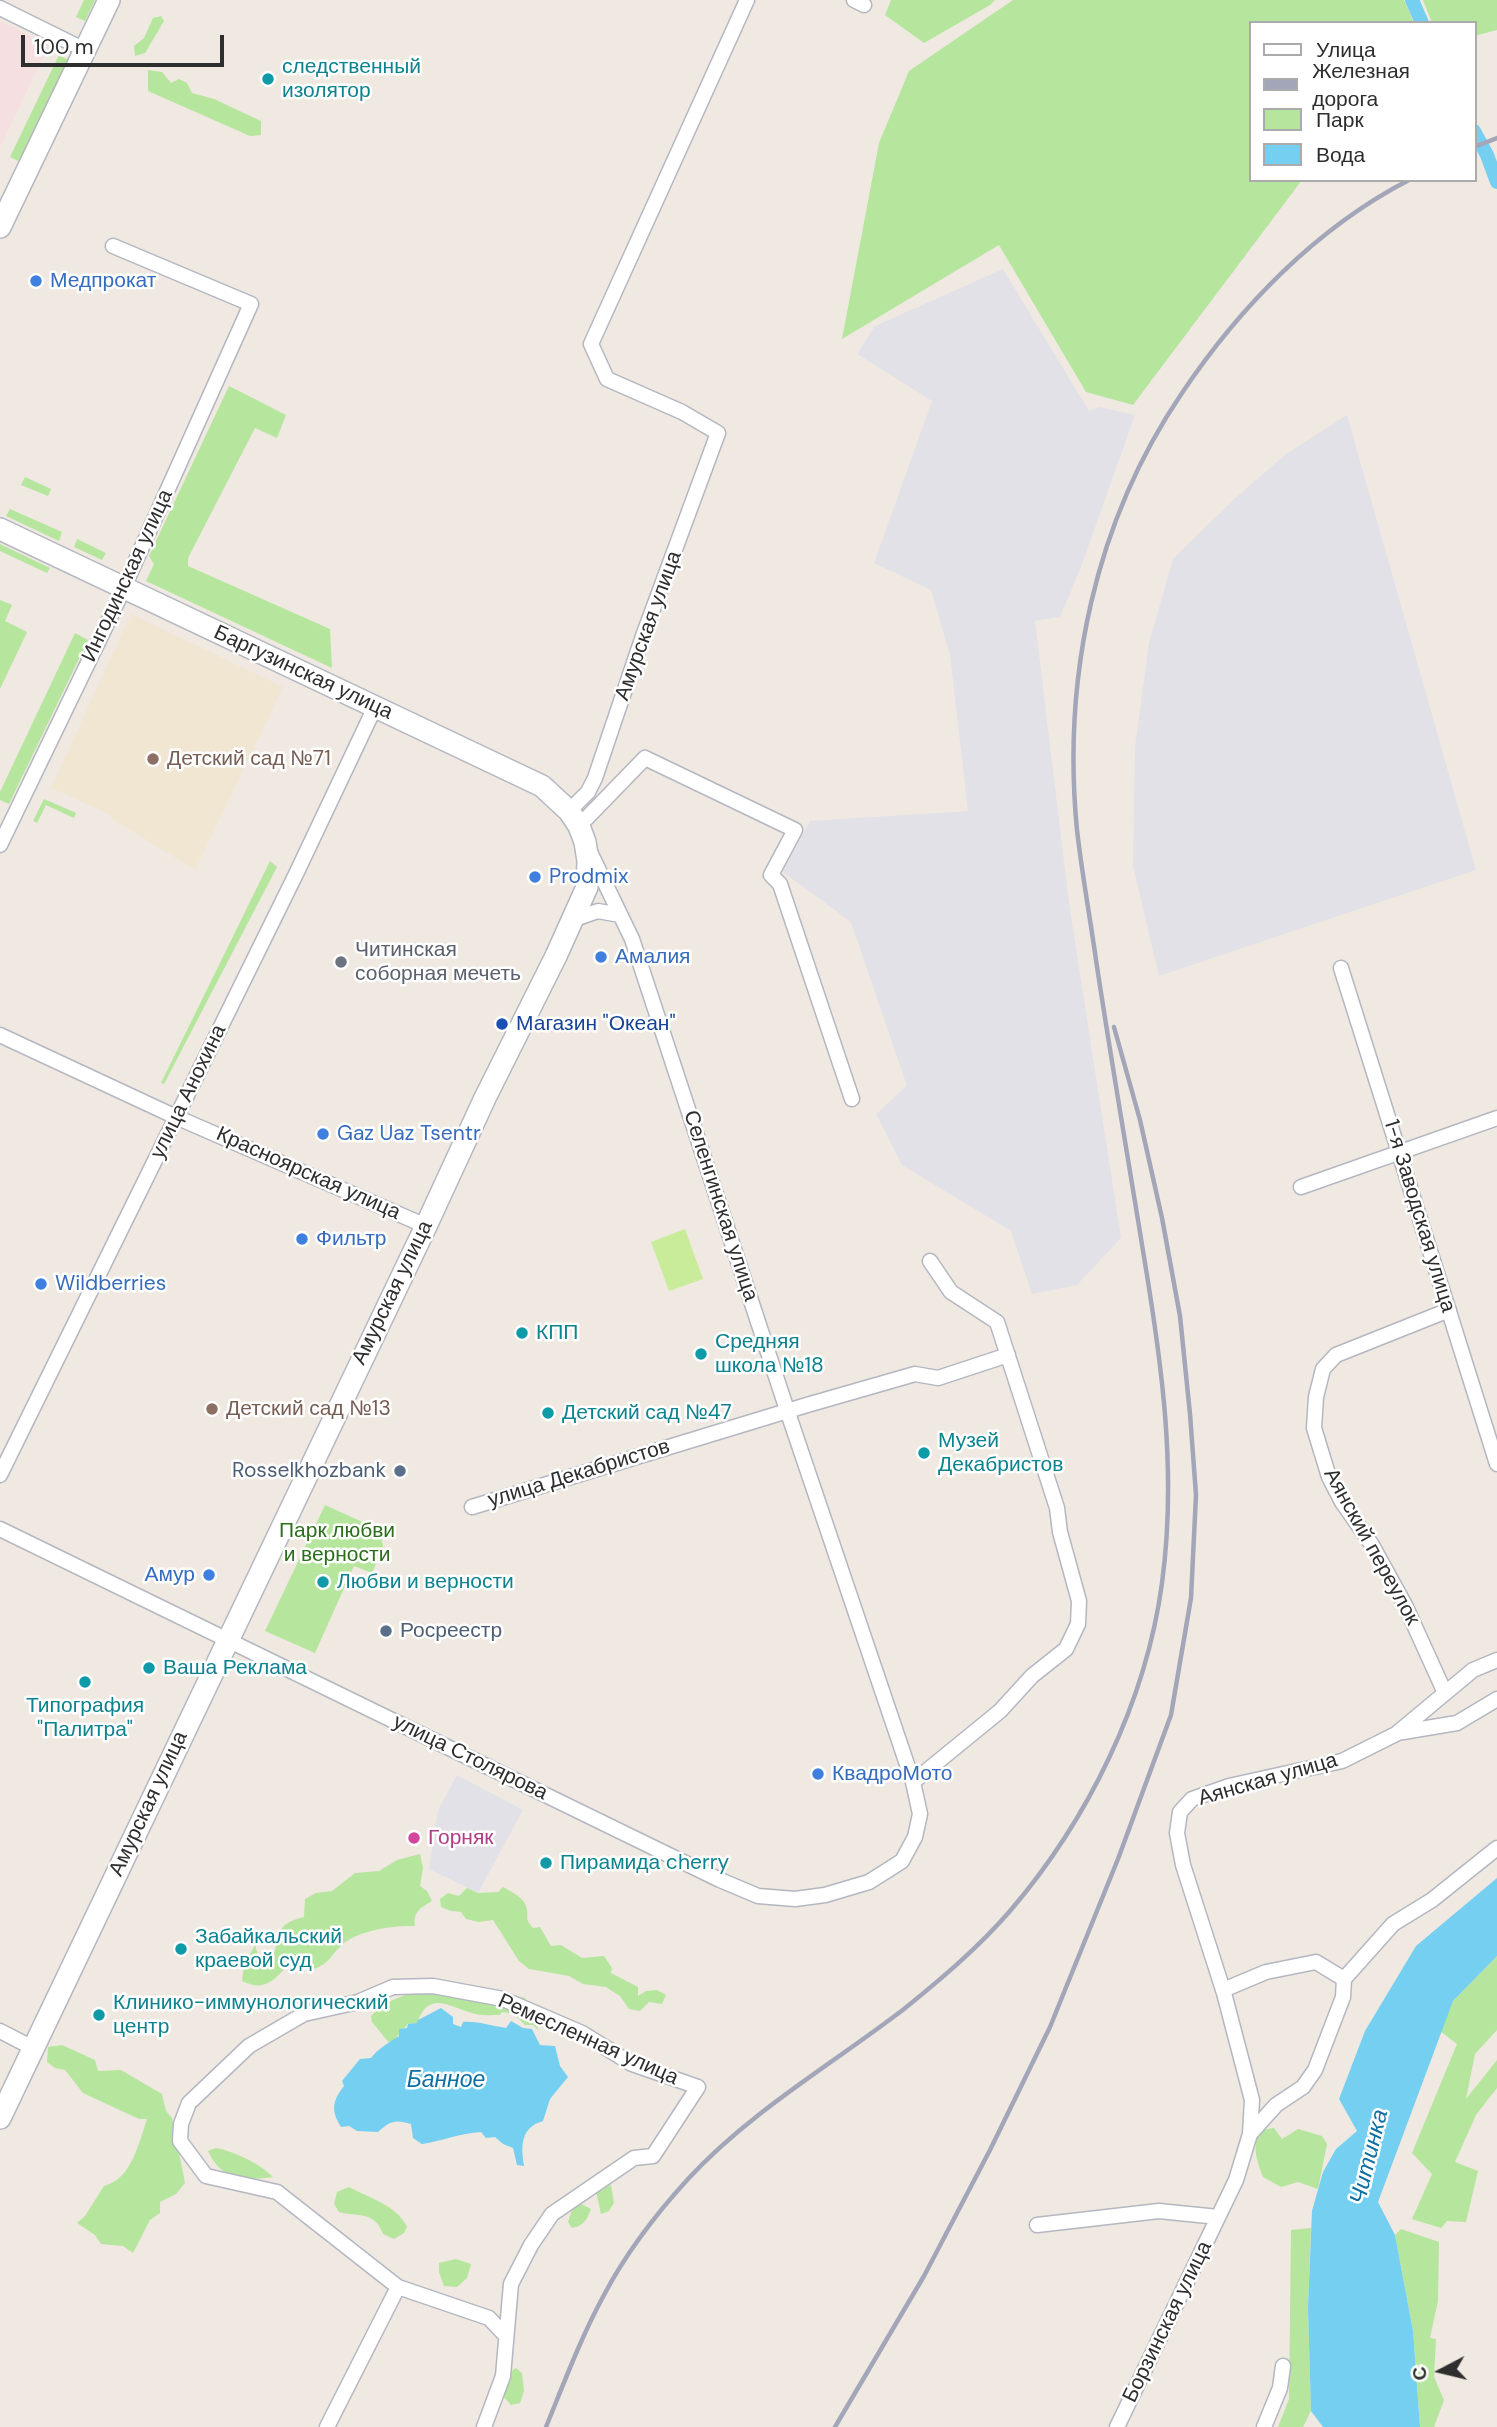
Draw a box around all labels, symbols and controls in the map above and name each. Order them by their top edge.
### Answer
scale bar [24,21,228,65]
legend [1248,21,1476,182]
text: 100 m [34,33,94,61]
text: Улица [1316,36,1376,64]
place label: следственный изолятор [282,54,421,104]
text: Железная дорога [1312,57,1410,113]
marker: следственный изолятор [260,71,276,87]
text: Парк [1316,106,1364,134]
text: Вода [1316,141,1365,169]
place label: Медпрокат [50,268,156,294]
marker: Медпрокат [28,273,44,289]
street label: Ингодинская улица [77,486,179,666]
street label: Амурская улица [610,548,688,704]
street label: Баргузинская улица [209,620,397,726]
place label: Детский сад №71 [167,746,331,772]
marker: Детский сад №71 [145,751,161,767]
place label: Prodmix [549,864,628,890]
marker: Prodmix [527,869,543,885]
place label: Читинская соборная мечеть [355,937,521,987]
place label: Амалия [615,944,690,970]
marker: Амалия [593,949,609,965]
marker: Читинская соборная мечеть [333,954,349,970]
place label: Магазин "Океан" [516,1011,676,1037]
marker: Магазин "Океан" [494,1016,510,1032]
street label: улица Анохина [146,1021,232,1163]
street label: Селенгинская улица [677,1107,763,1305]
street label: 1-я Заводская улица [1378,1117,1460,1315]
place label: Gaz Uaz Tsentr [337,1121,481,1147]
street label: Красноярская улица [212,1122,404,1226]
marker: Gaz Uaz Tsentr [315,1126,331,1142]
street label: Амурская улица [347,1217,439,1369]
place label: Фильтр [316,1226,387,1252]
marker: Фильтр [294,1231,310,1247]
place label: Wildberries [55,1271,166,1297]
marker: Wildberries [33,1276,49,1292]
place label: КПП [536,1320,578,1346]
marker: КПП [514,1325,530,1341]
place label: Средняя школа №18 [715,1329,824,1379]
marker: Средняя школа №18 [693,1346,709,1362]
place label: Детский сад №13 [226,1396,391,1422]
place label: Детский сад №47 [562,1400,732,1426]
marker: Детский сад №13 [204,1401,220,1417]
marker: Детский сад №47 [540,1405,556,1421]
place label: Музей Декабристов [938,1428,1063,1478]
street label: улица Декабристов [485,1434,673,1514]
marker: Музей Декабристов [916,1445,932,1461]
place label: Rosselkhozbank [232,1458,386,1484]
marker: Rosselkhozbank [392,1463,408,1479]
street label: Аянский переулок [1317,1464,1425,1630]
park label: Парк любви и верности [279,1518,395,1568]
place label: Амур [144,1562,195,1588]
marker: Амур [201,1567,217,1583]
place label: Любви и верности [337,1569,514,1595]
marker: Любви и верности [315,1574,331,1590]
place label: Росреестр [400,1618,502,1644]
marker: Росреестр [378,1623,394,1639]
place label: Ваша Реклама [163,1655,307,1681]
marker: Ваша Реклама [141,1660,157,1676]
marker: Типография "Палитра" [77,1674,93,1690]
place label: Типография "Палитра" [26,1693,144,1743]
street label: улица Столярова [389,1710,551,1806]
street label: Амурская улица [104,1727,194,1881]
street label: Аянская улица [1196,1748,1340,1812]
place label: КвадроМото [832,1761,952,1787]
marker: КвадроМото [810,1766,826,1782]
place label: Горняк [428,1825,493,1851]
marker: Горняк [406,1830,422,1846]
place label: Пирамида cherry [560,1850,729,1876]
marker: Пирамида cherry [538,1855,554,1871]
place label: Забайкальский краевой суд [195,1924,342,1974]
marker: Забайкальский краевой суд [173,1941,189,1957]
street label: Ремесленная улица [494,1989,682,2091]
place label: Клинико-иммунологический центр [113,1990,388,2040]
marker: Клинико-иммунологический центр [91,2007,107,2023]
water label: Банное [407,2067,485,2095]
water label: Читинка [1345,2107,1395,2207]
street label: Борзинская улица [1118,2237,1218,2407]
north arrow [1406,2336,1476,2406]
text: С [1406,2365,1433,2382]

